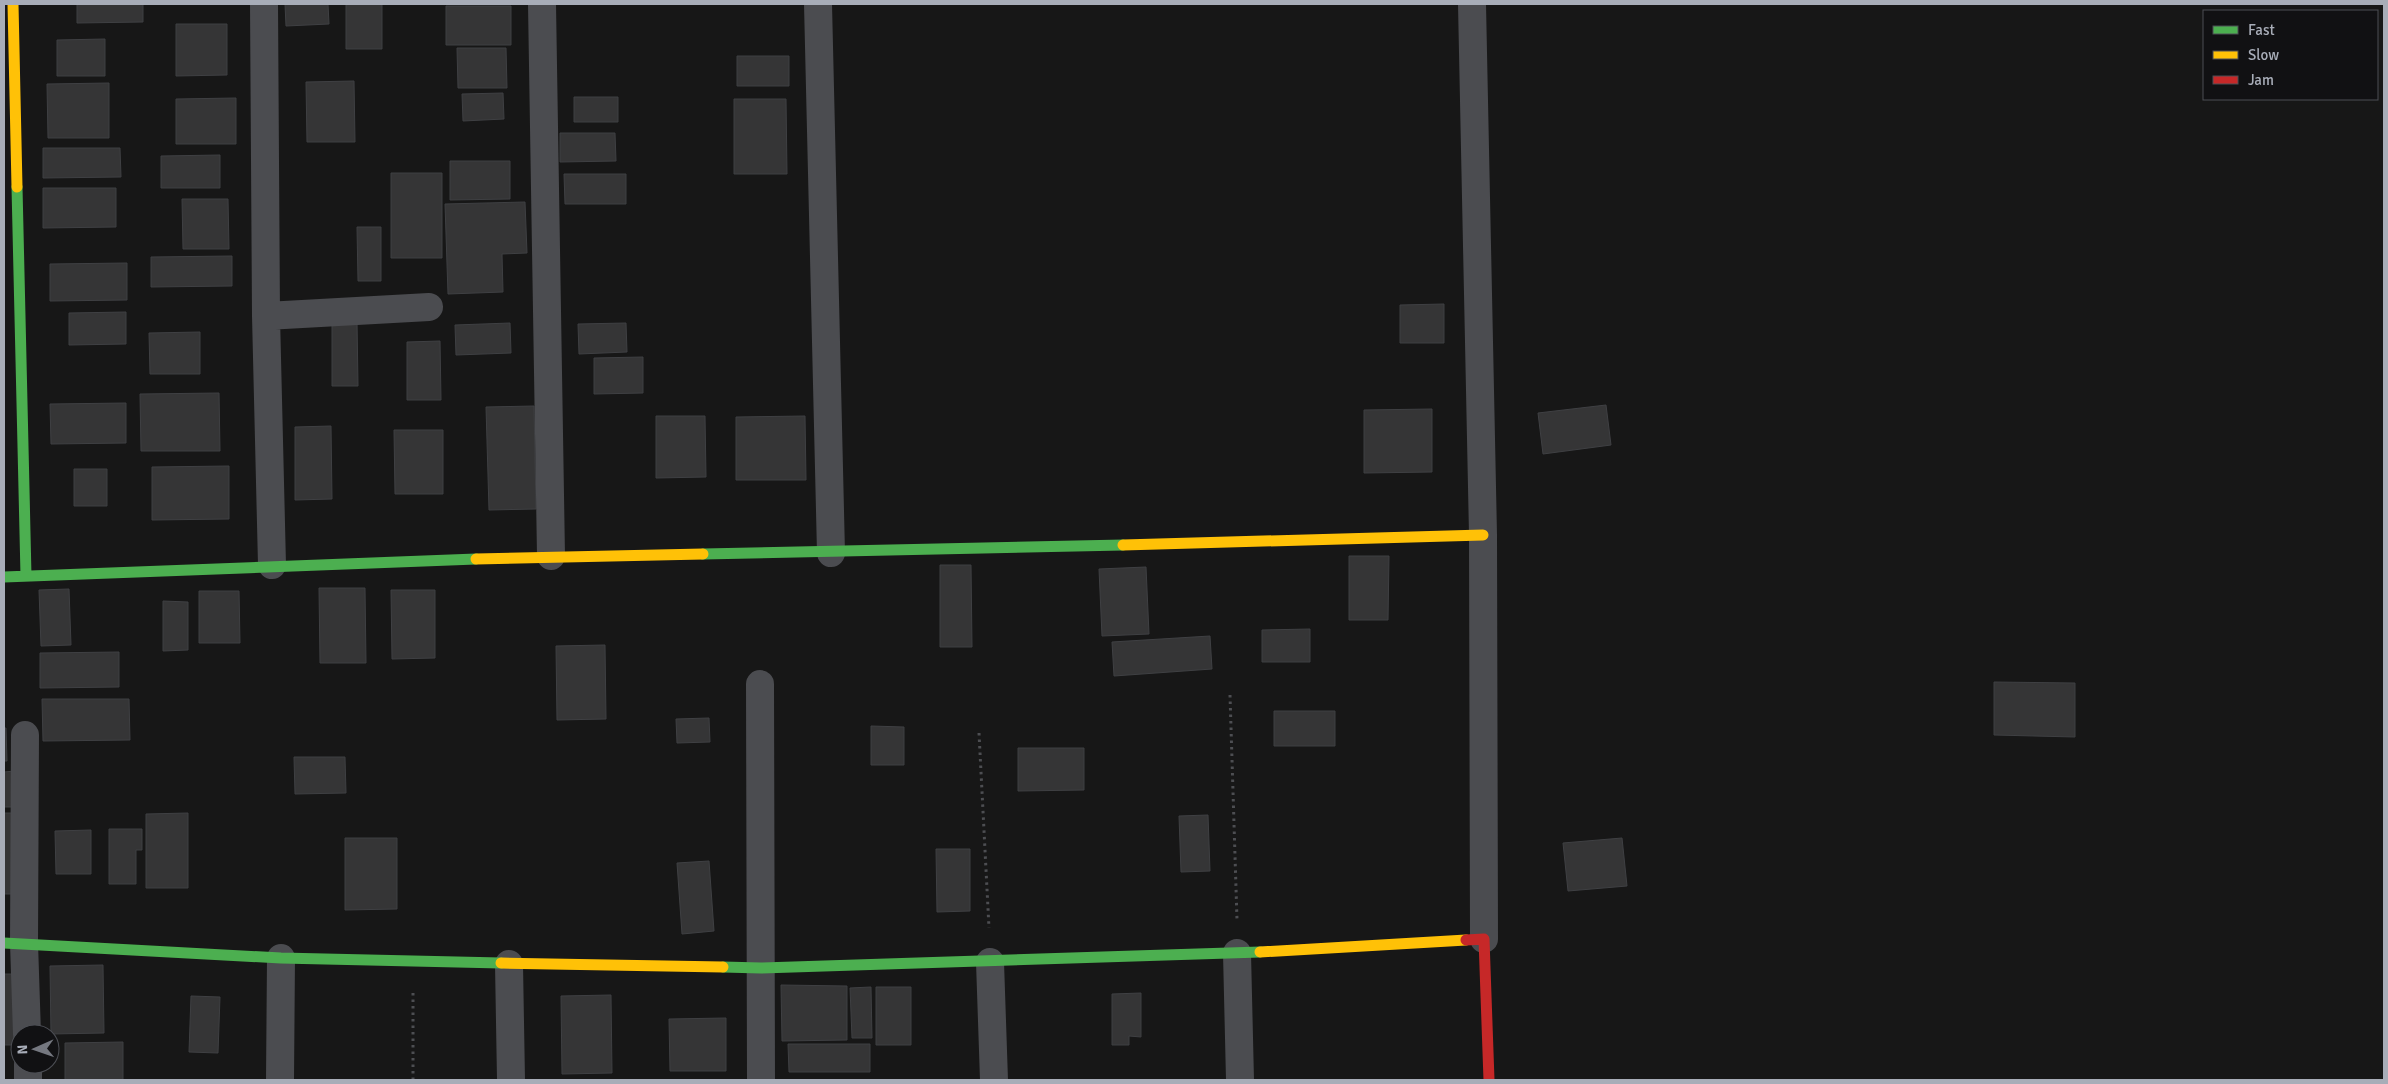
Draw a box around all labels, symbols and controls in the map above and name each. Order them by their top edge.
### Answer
legend [2203,10,2378,100]
text: Fast [2248,21,2275,39]
text: Slow [2248,46,2279,64]
text: Jam [2248,71,2274,89]
north arrow [10,1024,60,1074]
text: N [14,1044,31,1055]

